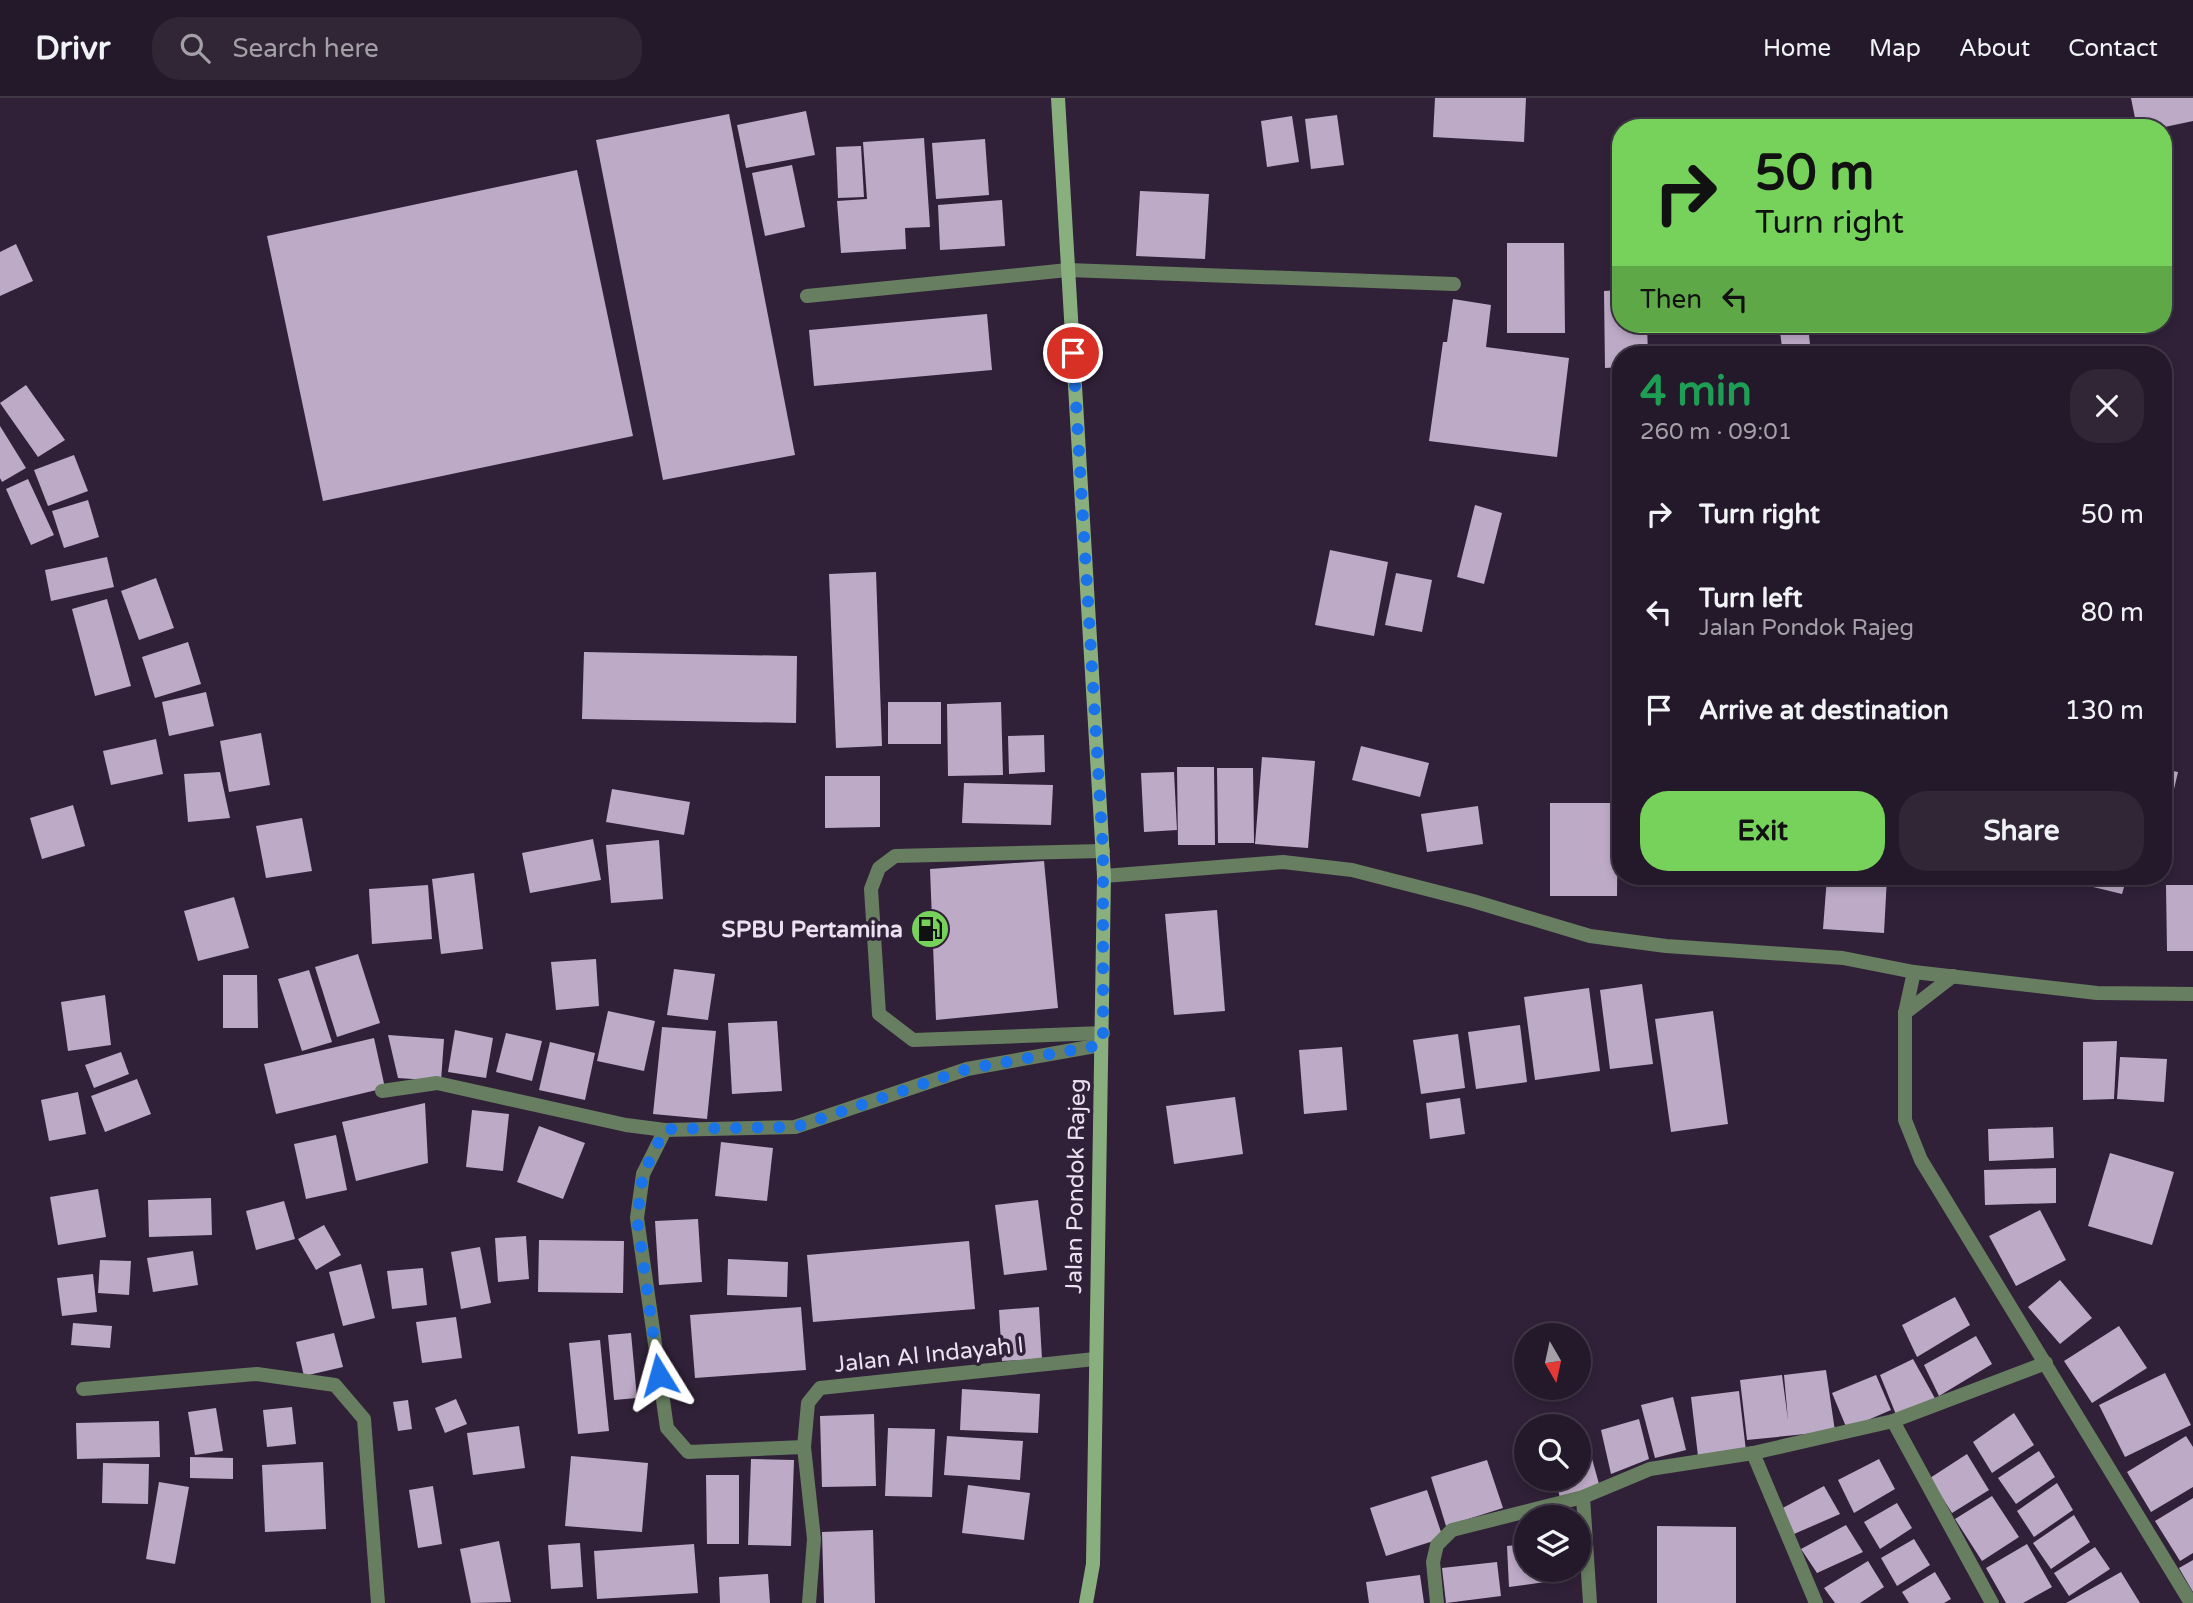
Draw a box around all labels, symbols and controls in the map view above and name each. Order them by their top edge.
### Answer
search box [152,17,642,80]
text: Drivr [35,29,110,68]
icon: search [176,29,214,67]
text: Search here [232,33,379,64]
text: Home [1763,34,1831,63]
text: Map [1869,34,1921,63]
text: About [1959,34,2030,63]
text: Contact [2068,34,2158,63]
text: 50 m [1755,144,1874,203]
icon: right [1640,147,1731,238]
text: Turn right [1755,204,1904,242]
icon: left [1716,280,1754,318]
text: Then [1640,284,1702,315]
pin [1043,323,1103,383]
icon: arrive [1054,334,1092,372]
text: 4 min [1640,366,1752,417]
button: close [2070,369,2144,443]
text: 260 m · 09:01 [1640,418,1792,446]
icon: right [1640,495,1678,533]
text: Turn right [1699,499,1820,530]
text: 50 m [2081,499,2144,530]
text: Turn left [1699,583,1802,614]
icon: left [1640,593,1678,631]
text: 80 m [2081,597,2144,628]
text: Jalan Pondok Rajeg [1699,614,1914,642]
icon: arrive [1640,691,1678,729]
text: Arrive at destination [1699,695,1949,726]
text: 130 m [2064,695,2144,726]
button: Exit [1640,791,1885,871]
button: Share [1899,791,2144,871]
fuel station icon: SPBU Pertamina [909,908,951,950]
place label: SPBU Pertamina [722,916,903,944]
street label: Jalan Pondok Rajeg [1060,1078,1092,1294]
north arrow [1514,1323,1591,1400]
map controls [1514,1323,1591,1582]
street label: Jalan Al Indayah I [833,1331,1025,1379]
position arrow [622,1338,696,1412]
button: search [1514,1414,1591,1491]
button: layers [1514,1505,1591,1582]

